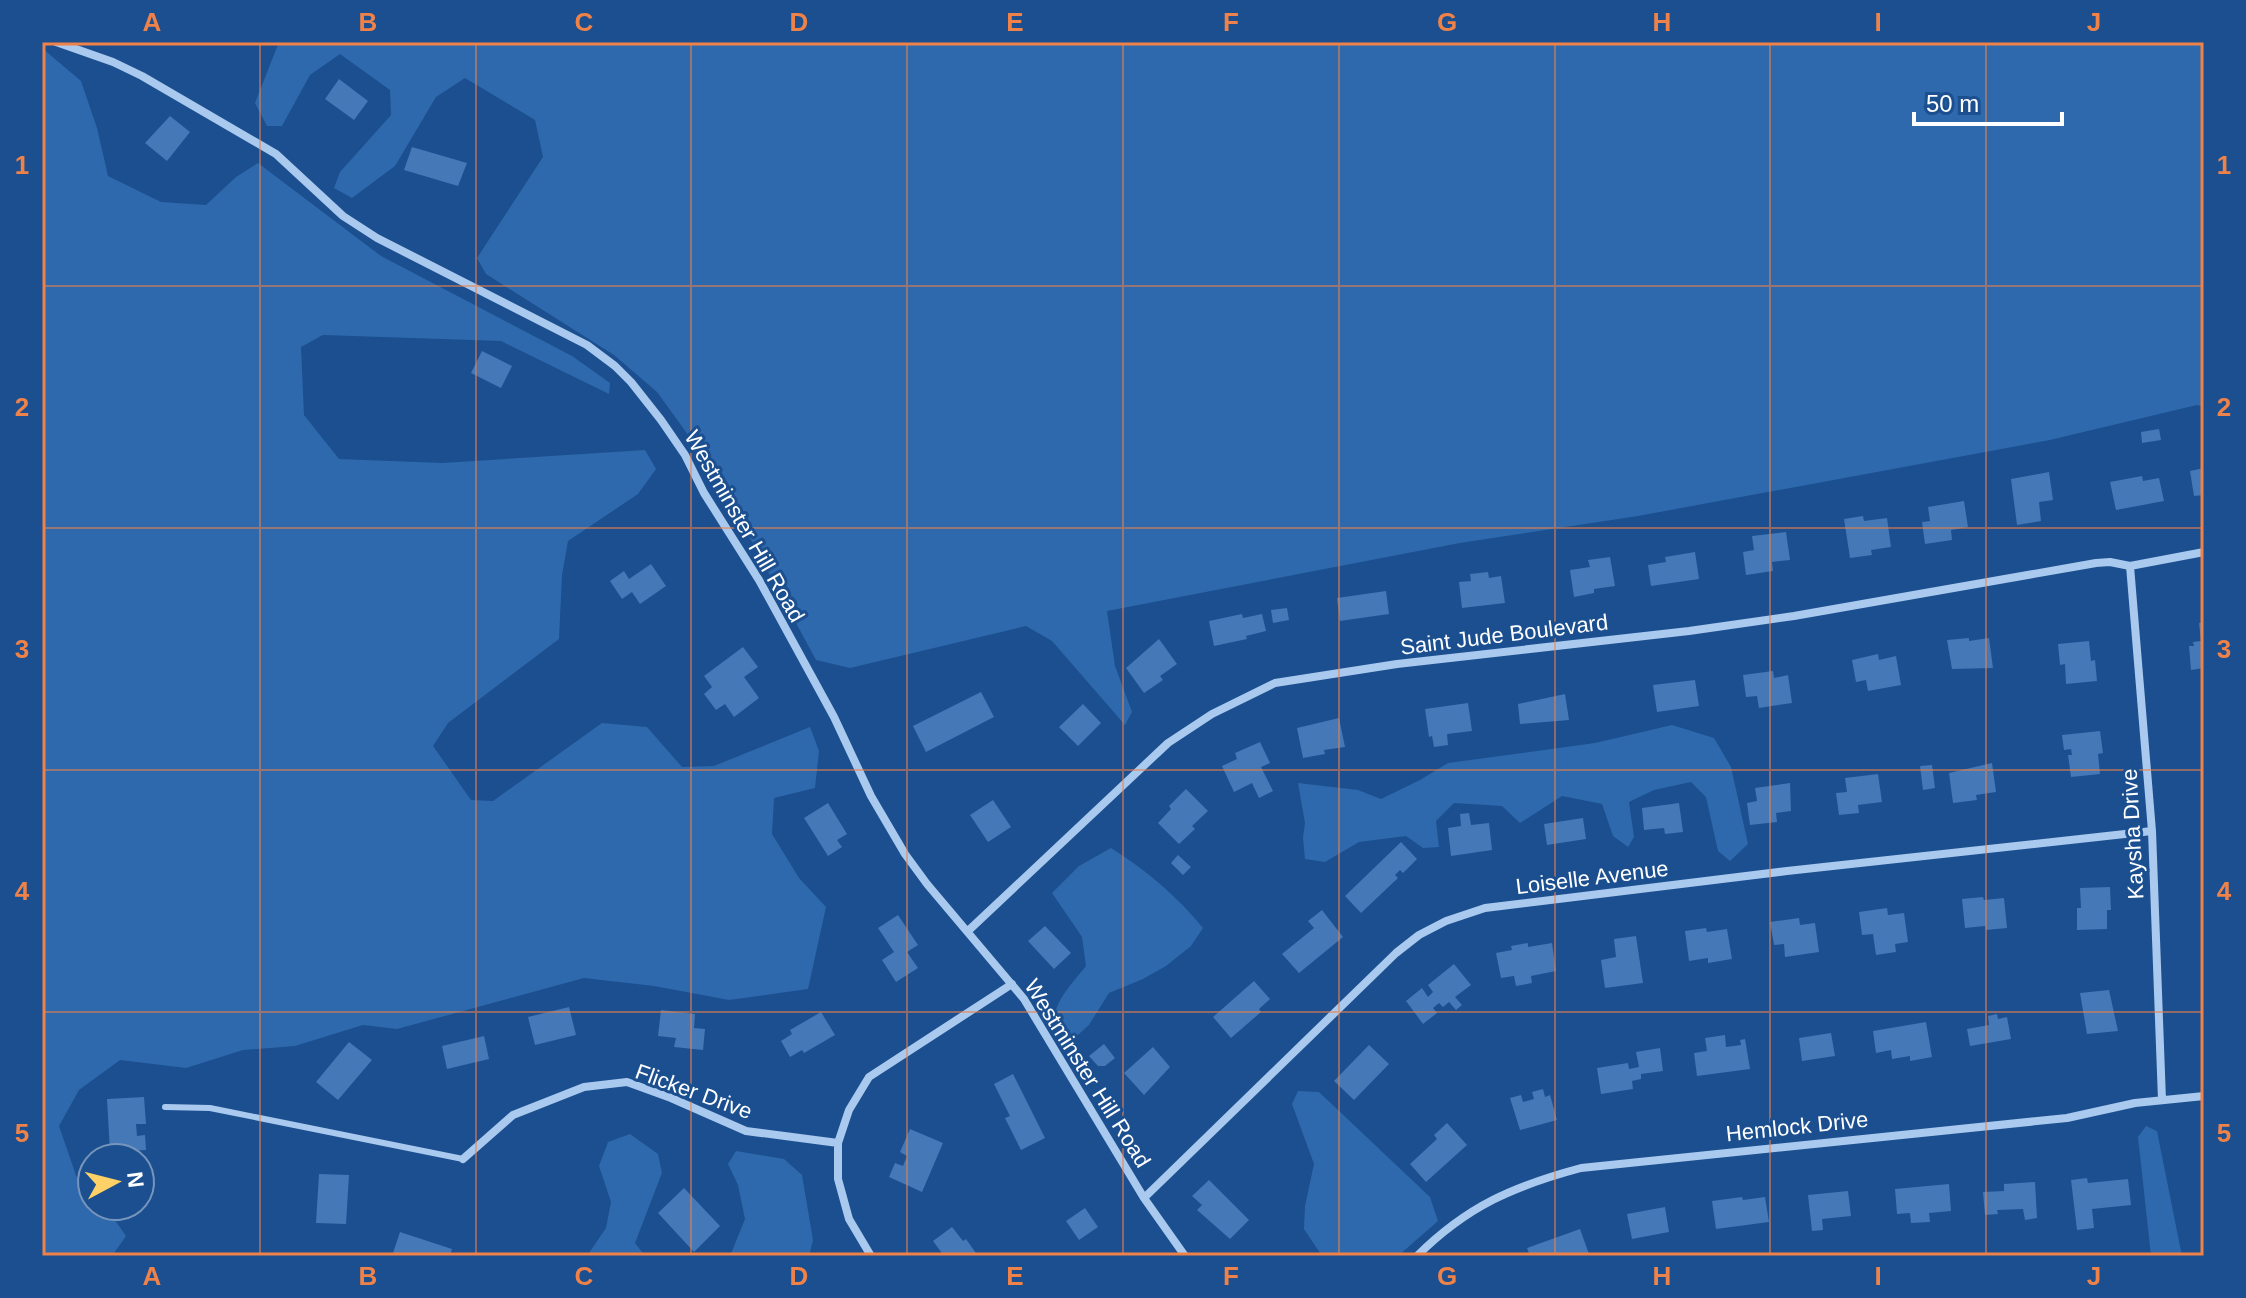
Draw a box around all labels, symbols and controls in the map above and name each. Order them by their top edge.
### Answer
text: A [143,7,162,37]
text: B [359,7,377,37]
text: C [575,7,594,37]
text: D [790,7,808,37]
text: E [1006,7,1024,37]
text: F [1223,7,1239,37]
text: G [1437,7,1457,37]
text: H [1653,7,1671,37]
text: I [1874,7,1882,37]
text: J [2087,7,2101,37]
scale bar [1914,76,2062,126]
text: 50 m [1926,90,1979,117]
text: 1 [15,150,29,180]
text: 1 [2217,150,2231,180]
text: 2 [15,392,29,422]
text: 2 [2217,392,2231,422]
street label: Westminster Hill Road [679,426,810,627]
street label: Saint Jude Boulevard [1399,609,1609,660]
text: 3 [15,634,29,664]
text: 3 [2217,634,2231,664]
street label: Kaysha Drive [2117,768,2148,900]
street label: Loiselle Avenue [1514,856,1670,899]
text: 4 [15,876,30,906]
text: 4 [2217,876,2232,906]
street label: Westminster Hill Road [1019,975,1156,1172]
street label: Flicker Drive [632,1059,756,1124]
street label: Hemlock Drive [1725,1107,1869,1146]
text: 5 [15,1118,29,1148]
text: 5 [2217,1118,2231,1148]
north arrow [76,1142,156,1222]
text: N [122,1170,149,1189]
text: A [143,1261,162,1291]
text: B [359,1261,377,1291]
text: C [575,1261,594,1291]
text: D [790,1261,808,1291]
text: E [1006,1261,1024,1291]
text: F [1223,1261,1239,1291]
text: G [1437,1261,1457,1291]
text: H [1653,1261,1671,1291]
text: I [1874,1261,1882,1291]
text: J [2087,1261,2101,1291]

